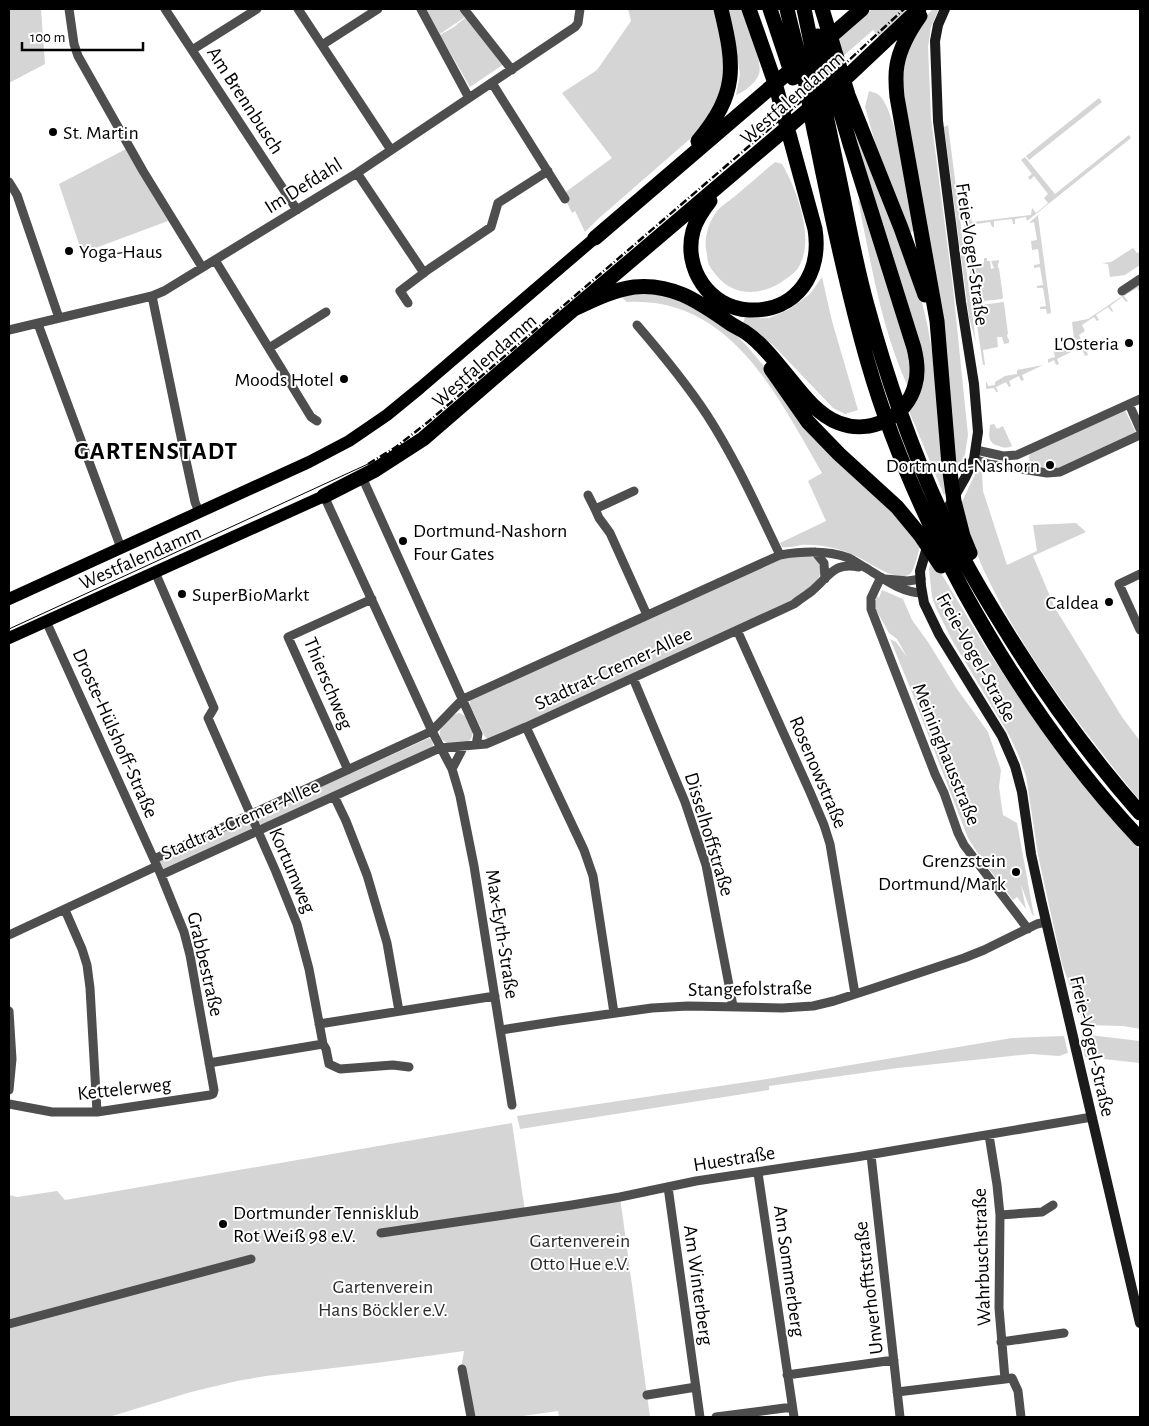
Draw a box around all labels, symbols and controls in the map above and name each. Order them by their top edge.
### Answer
scale bar [22,20,144,52]
text: 100 m [30,30,65,45]
street label: Am Brennbusch [203,43,287,158]
street label: Westfalendamm [737,47,849,148]
place label: St. Martin [63,123,139,143]
marker: St. Martin [47,126,59,138]
street label: Im Defdahl [261,154,346,217]
street label: Freie-Vogel-Straße [952,181,992,327]
place label: Yoga-Haus [79,242,162,262]
marker: Yoga-Haus [63,245,75,257]
street label: Westfalendamm [429,310,541,411]
place label: L'Osteria [1054,334,1119,354]
marker: L'Osteria [1123,337,1135,349]
place label: Moods Hotel [235,370,334,390]
marker: Moods Hotel [338,373,350,385]
district label: GARTENSTADT [74,439,238,464]
place label: Dortmund-Nashorn [886,456,1040,476]
marker: Dortmund-Nashorn [1044,459,1056,471]
place label: Dortmund-Nashorn Four Gates [413,521,567,564]
street label: Westfalendamm [77,522,204,594]
marker: Dortmund-Nashorn Four Gates [397,535,409,547]
place label: SuperBioMarkt [192,585,310,605]
marker: SuperBioMarkt [176,588,188,600]
street label: Freie-Vogel-Straße [932,590,1020,725]
place label: Caldea [1046,593,1099,613]
marker: Caldea [1103,596,1115,608]
street label: Stadtrat-Cremer-Allee [532,624,695,714]
street label: Thierschweg [300,635,356,732]
street label: Droste-Hülshoff-Straße [69,646,161,821]
street label: Meininghausstraße [908,680,984,828]
street label: Rosenowstraße [785,713,851,831]
street label: Disselhoffstraße [681,770,737,899]
street label: Stadtrat-Cremer-Allee [158,776,323,864]
street label: Kortumweg [265,825,319,916]
place label: Grenzstein Dortmund/Mark [878,851,1006,894]
marker: Grenzstein Dortmund/Mark [1010,866,1022,878]
street label: Max-Eyth-Straße [482,868,522,1000]
street label: Grabbestraße [183,910,227,1018]
street label: Freie-Vogel-Straße [1066,974,1118,1119]
street label: Stangefolstraße [688,978,812,1000]
street label: Kettelerweg [76,1074,172,1104]
street label: Huestraße [692,1143,776,1175]
street label: Wahrbuschstraße [970,1188,994,1326]
place label: Dortmunder Tennisklub Rot Weiß 98 e.V. [233,1203,419,1246]
street label: Am Sommerberg [770,1204,808,1338]
marker: Dortmunder Tennisklub Rot Weiß 98 e.V. [217,1218,229,1230]
street label: Unverhofftstraße [851,1220,887,1356]
street label: Am Winterberg [680,1224,716,1347]
park label: Gartenverein Otto Hue e.V. [530,1231,630,1274]
park label: Gartenverein Hans Böckler e.V. [318,1277,448,1320]

